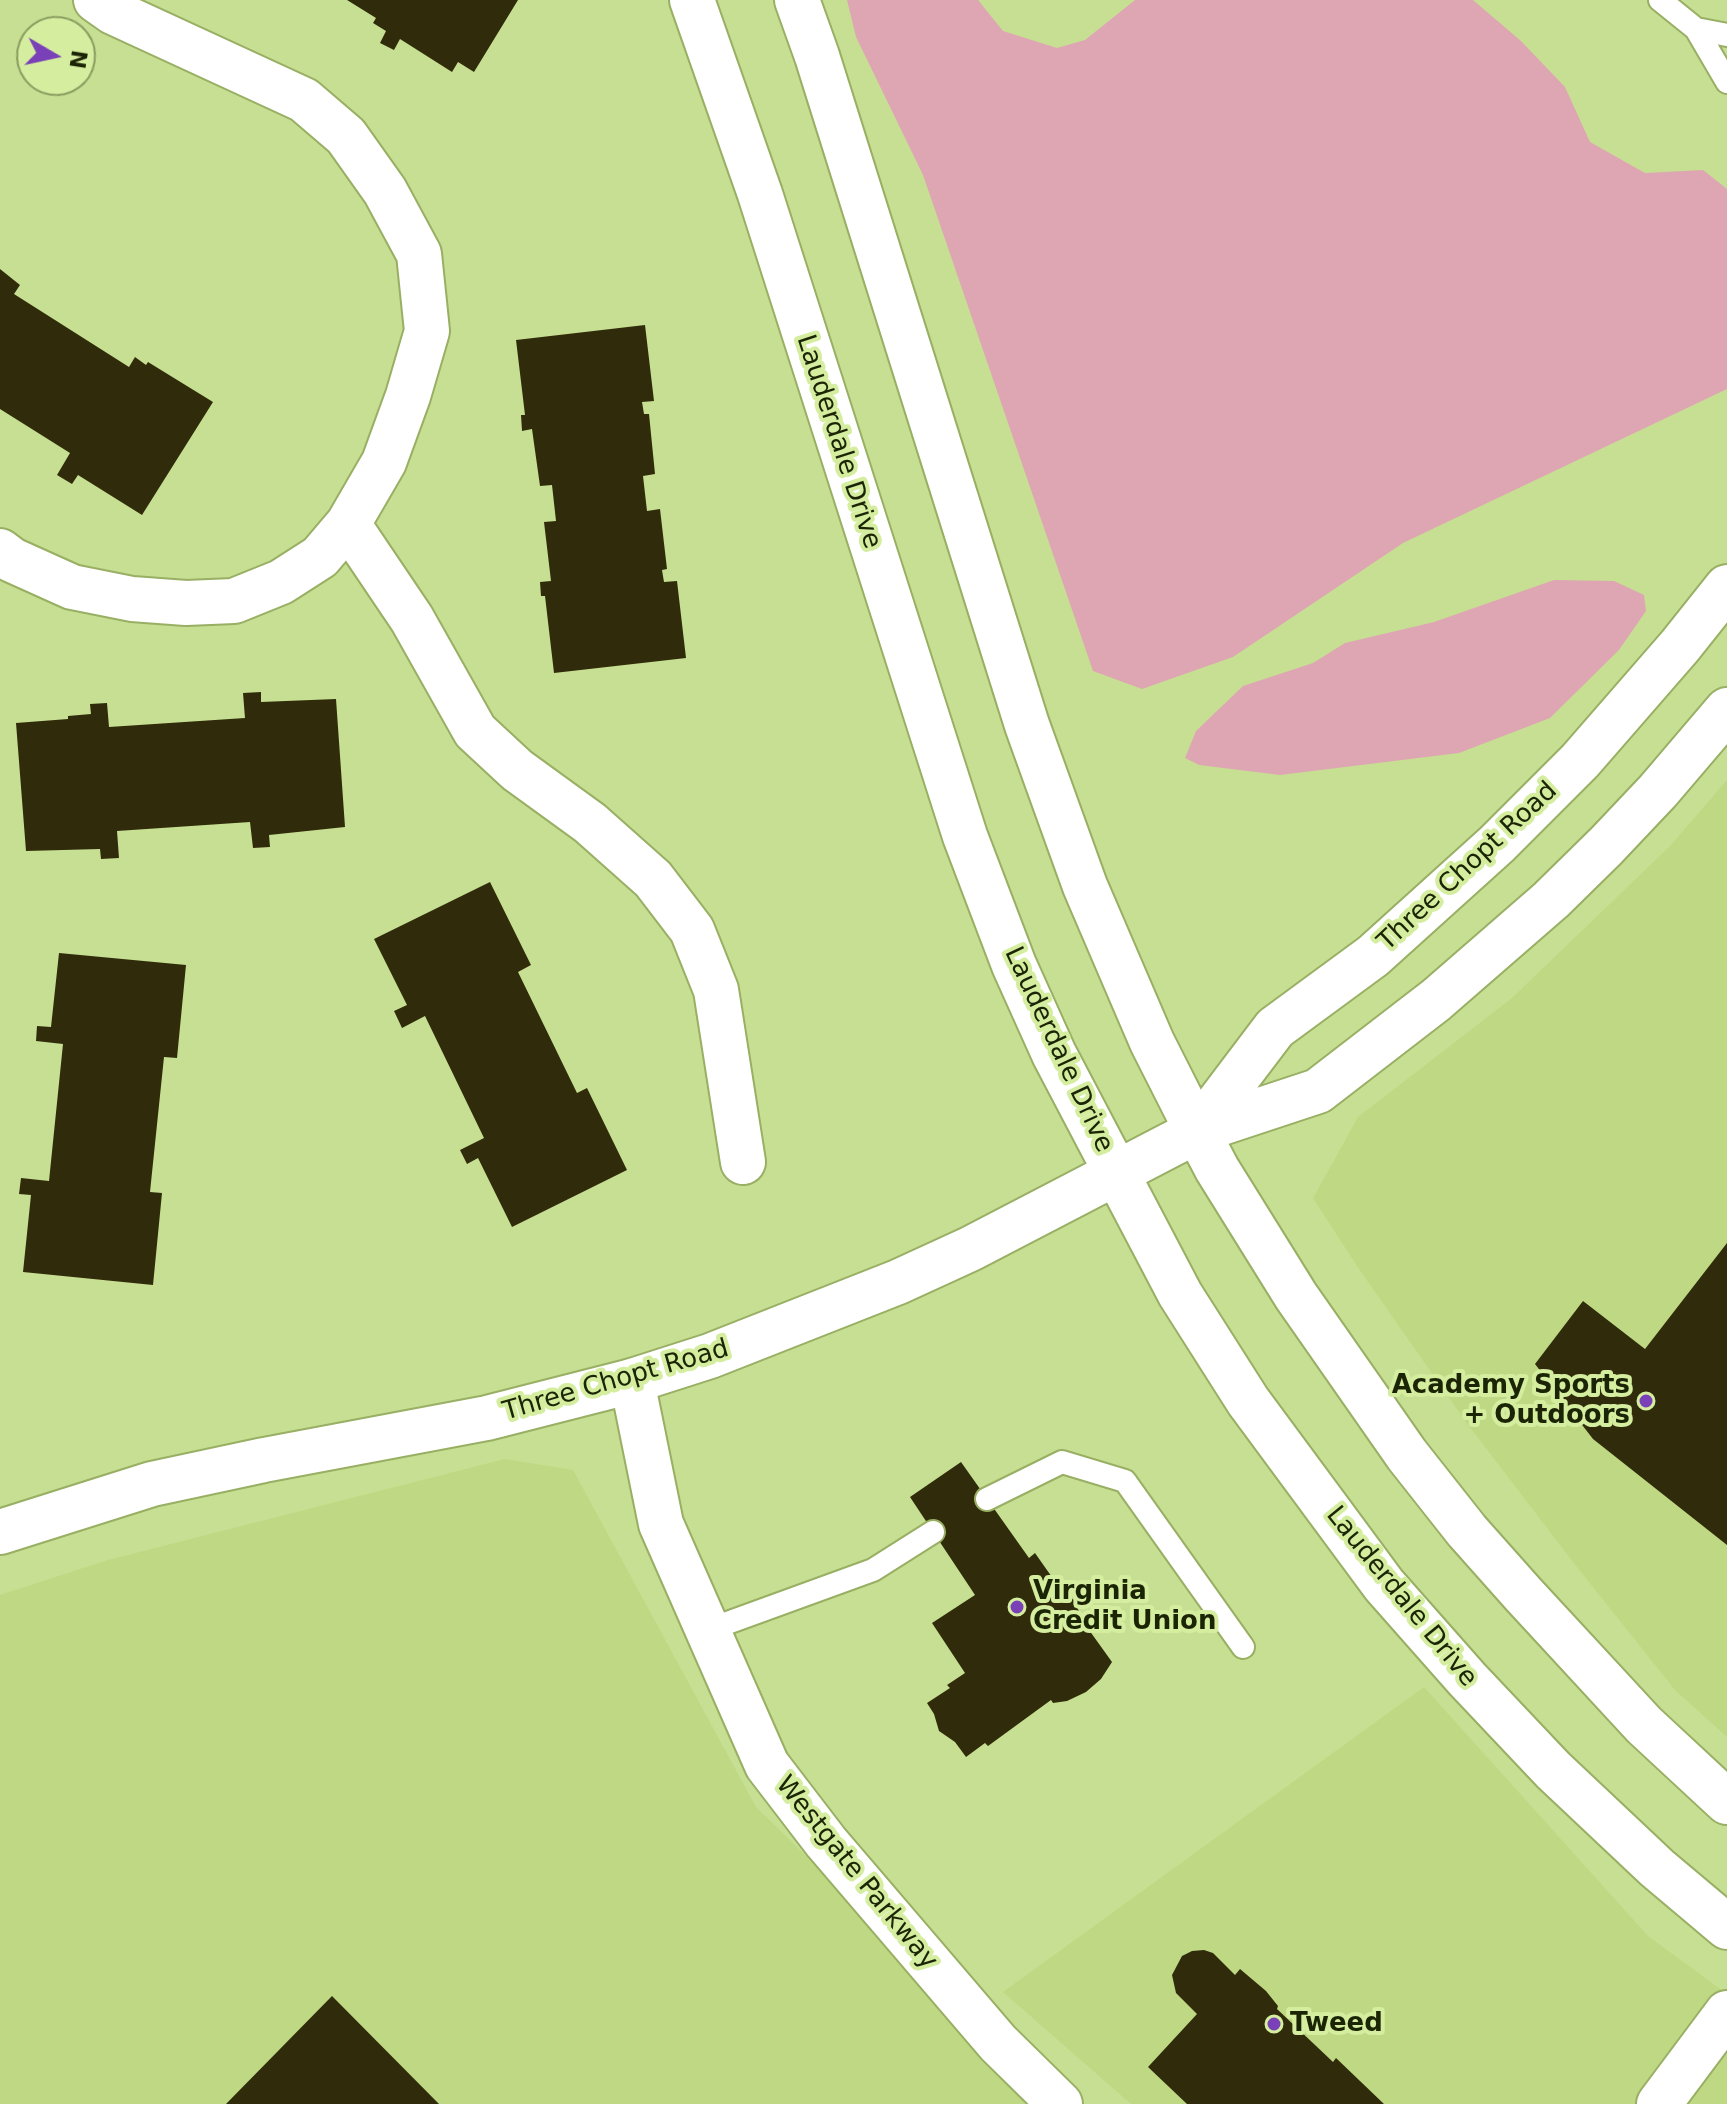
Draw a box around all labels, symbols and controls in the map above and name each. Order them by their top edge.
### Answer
north arrow [16,16,96,96]
text: N [64,48,92,71]
street label: Lauderdale Drive [789,331,887,553]
street label: Three Chopt Road [1372,776,1564,958]
street label: Lauderdale Drive [997,942,1119,1158]
street label: Three Chopt Road [499,1334,733,1428]
place label: Academy Sports + Outdoors [1392,1370,1630,1432]
marker: Academy Sports + Outdoors [1637,1392,1655,1410]
street label: Lauderdale Drive [1319,1501,1483,1693]
place label: Virginia Credit Union [1033,1576,1216,1638]
marker: Virginia Credit Union [1008,1598,1026,1616]
street label: Westgate Parkway [768,1770,944,1976]
place label: Tweed [1290,2008,1383,2040]
marker: Tweed [1265,2015,1283,2033]

